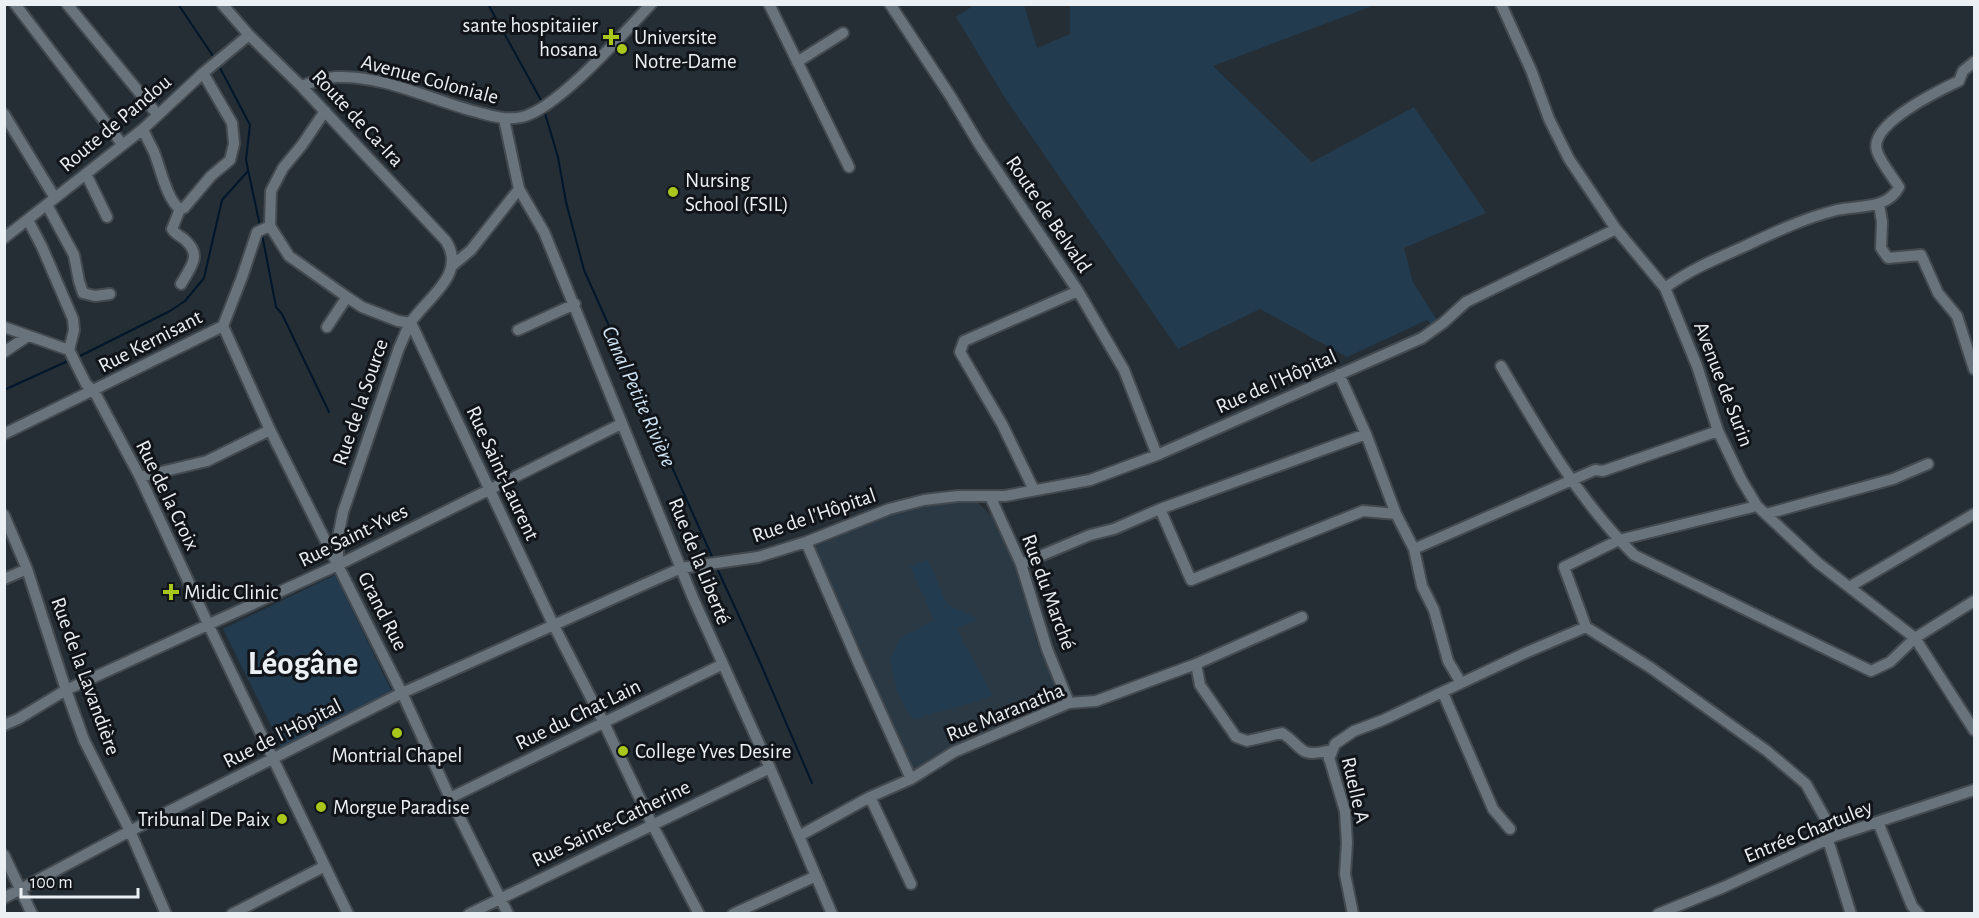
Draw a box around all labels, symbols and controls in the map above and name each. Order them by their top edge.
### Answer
place label: sante hospitaiier hosana [463,15,598,60]
place label: Universite Notre-Dame [634,27,737,72]
marker: sante hospitaiier hosana [602,28,620,46]
marker: Universite Notre-Dame [615,42,629,56]
street label: Avenue Coloniale [359,51,501,108]
street label: Route de Ca-Ira [308,66,408,171]
street label: Route de Pandou [56,71,175,176]
street label: Route de Belvald [1002,152,1095,277]
place label: Nursing School (FSIL) [685,170,789,215]
marker: Nursing School (FSIL) [666,185,680,199]
street label: Rue Kernisant [95,306,206,377]
street label: Avenue de Surin [1690,319,1757,449]
water label: Canal Petite Rivière [598,323,680,470]
street label: Rue de la Source [329,336,392,468]
street label: Rue de l'Hôpital [1213,346,1340,417]
street label: Rue Saint-Laurent [462,403,543,544]
street label: Rue de la Croix [132,437,203,553]
street label: Rue de l'Hôpital [750,484,879,546]
street label: Rue de la Liberté [665,495,734,628]
street label: Rue Saint-Yves [296,500,411,571]
street label: Rue du Marché [1018,532,1079,653]
street label: Grand Rue [354,569,411,654]
place label: Midic Clinic [184,582,278,603]
marker: Midic Clinic [162,583,180,601]
street label: Rue de la Lavandière [47,594,124,758]
district label: Léogâne [248,648,358,681]
street label: Rue du Chat Lain [512,675,644,754]
street label: Rue Maranatha [943,679,1067,746]
street label: Rue de l'Hôpital [220,695,345,772]
marker: Montrial Chapel [390,726,404,740]
place label: College Yves Desire [635,741,791,762]
marker: College Yves Desire [616,744,630,758]
place label: Montrial Chapel [331,745,463,766]
street label: Ruelle A [1338,755,1373,825]
street label: Rue Sainte-Catherine [529,776,694,871]
street label: Entrée Chartuley [1741,796,1875,867]
place label: Morgue Paradise [333,797,470,818]
marker: Morgue Paradise [314,800,328,814]
place label: Tribunal De Paix [138,809,270,830]
marker: Tribunal De Paix [275,812,289,826]
scale bar [21,861,138,899]
text: 100 m [30,874,73,892]

